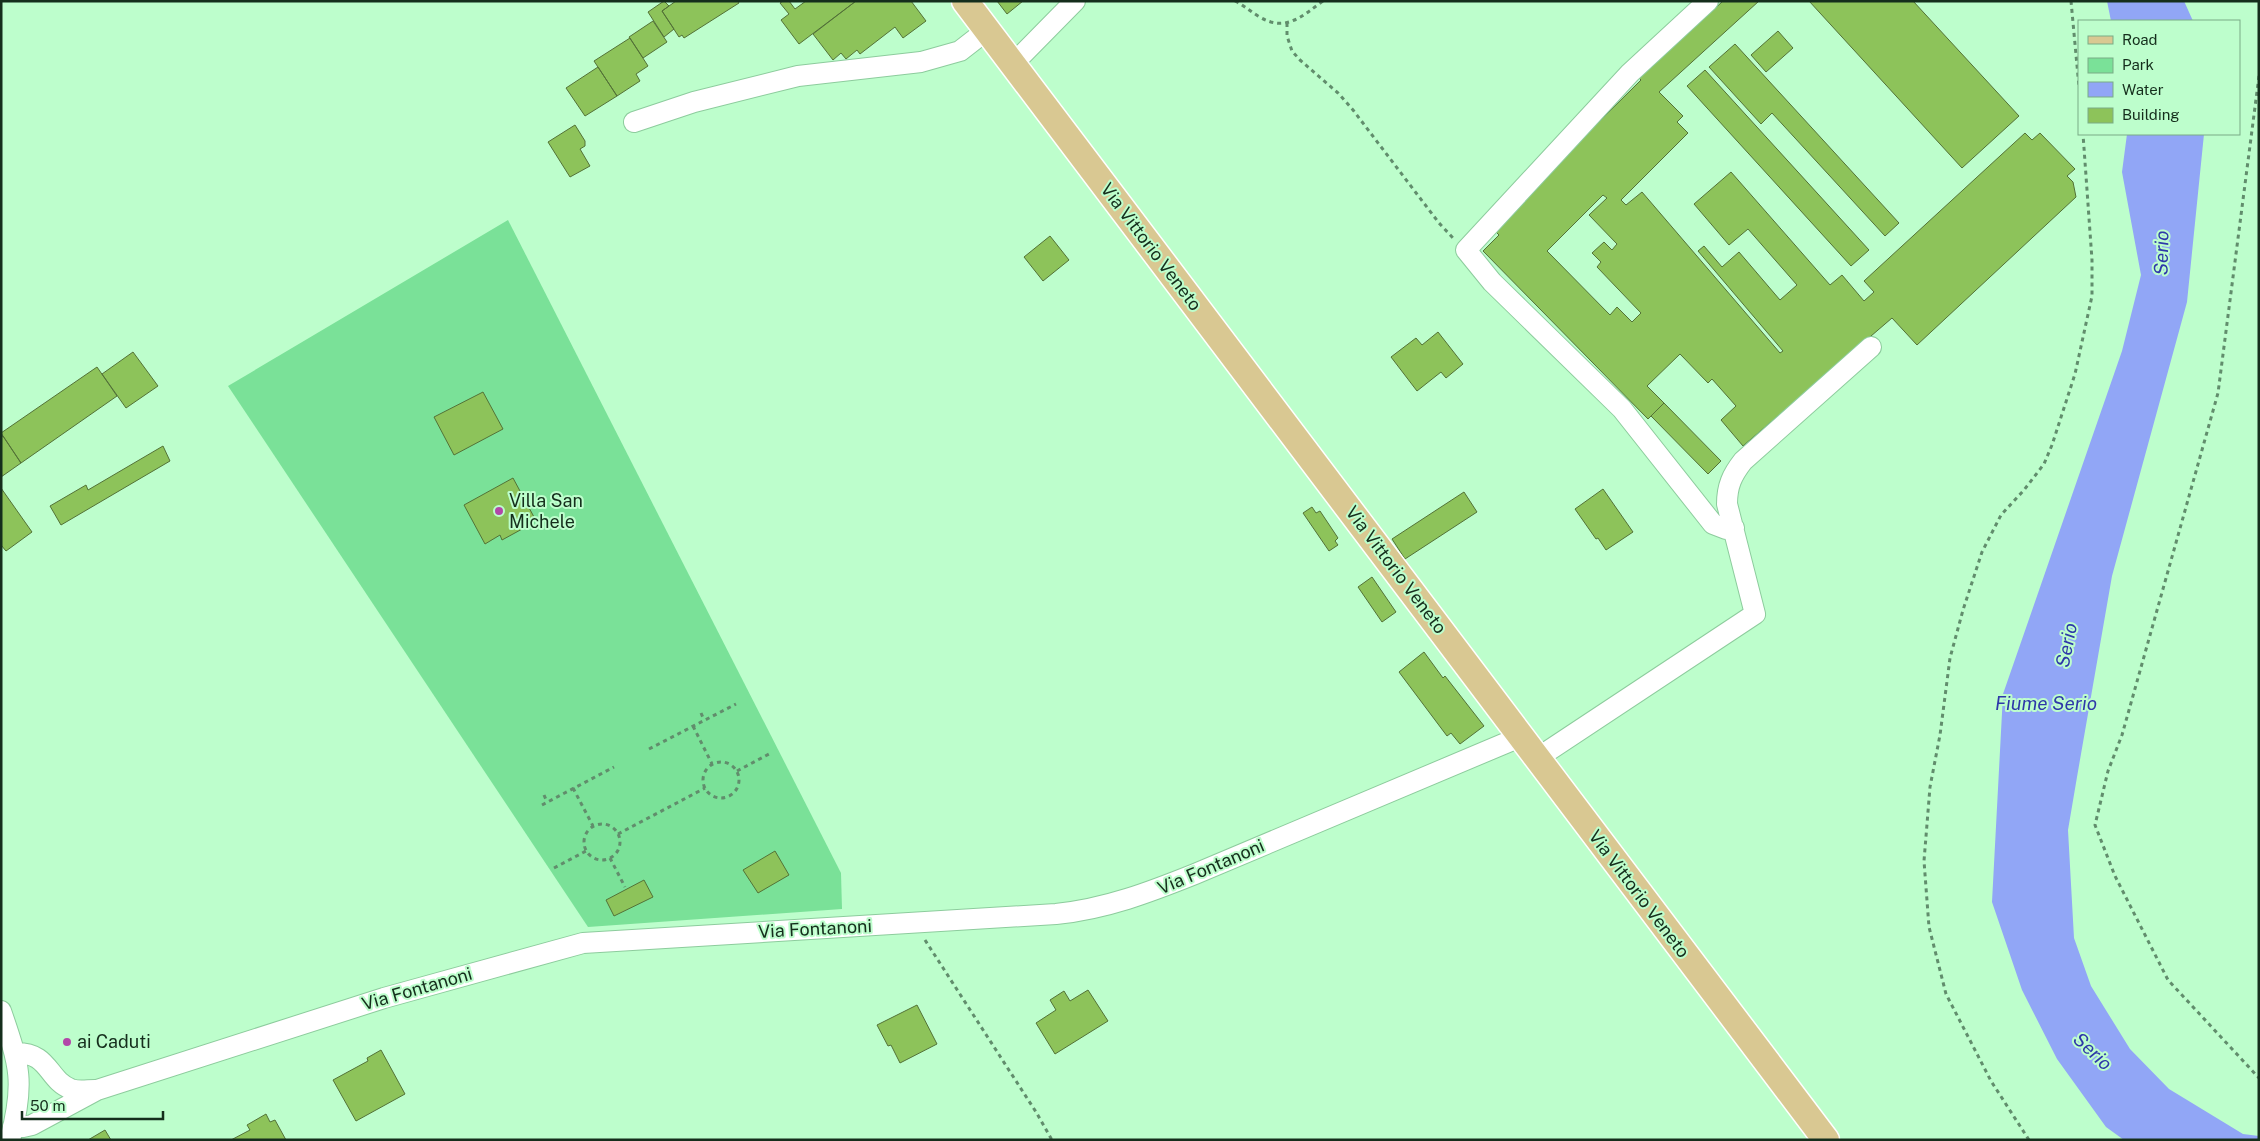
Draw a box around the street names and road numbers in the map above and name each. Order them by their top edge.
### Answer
street label: Via Vittorio Veneto [1097,179,1206,315]
street label: Via Vittorio Veneto [1342,502,1451,638]
street label: Via Vittorio Veneto [1585,826,1694,962]
street label: Via Fontanoni [1154,835,1267,898]
street label: Via Fontanoni [758,915,872,942]
street label: Via Fontanoni [359,963,474,1014]

